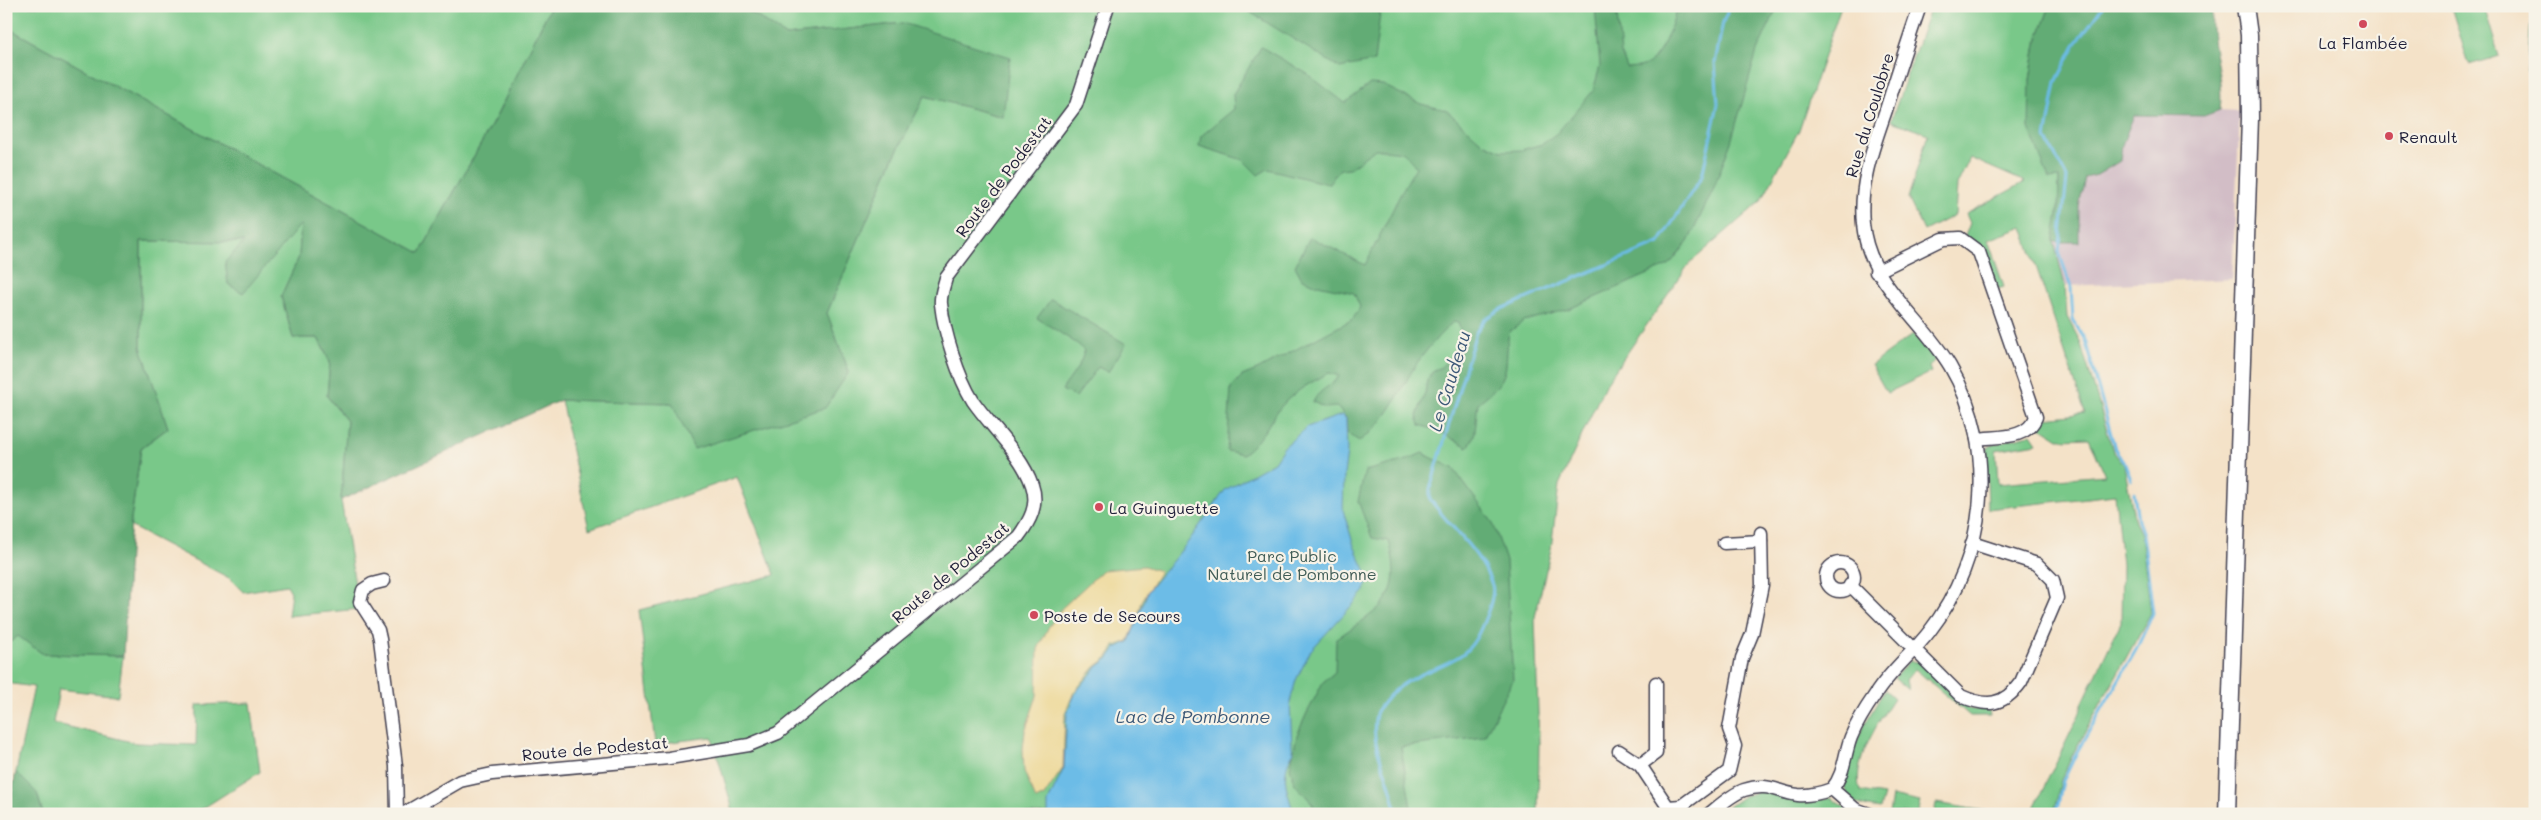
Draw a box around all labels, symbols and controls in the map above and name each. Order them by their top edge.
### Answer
marker: La Flambée [2357,18,2369,30]
place label: La Flambée [2318,32,2408,53]
street label: Rue du Coulobre [1840,50,1898,180]
street label: Route de Podestat [950,111,1056,241]
place label: Renault [2399,126,2458,147]
marker: Renault [2383,130,2395,142]
water label: Le Caudeau [1422,328,1476,434]
place label: La Guinguette [1109,497,1219,518]
marker: La Guinguette [1093,501,1105,513]
street label: Route de Podestat [887,517,1013,627]
park label: Parc Public Naturel de Pombonne [1207,545,1377,584]
place label: Poste de Secours [1044,605,1181,626]
marker: Poste de Secours [1028,609,1040,621]
water label: Lac de Pombonne [1116,704,1270,728]
street label: Route de Podestat [521,731,669,765]

